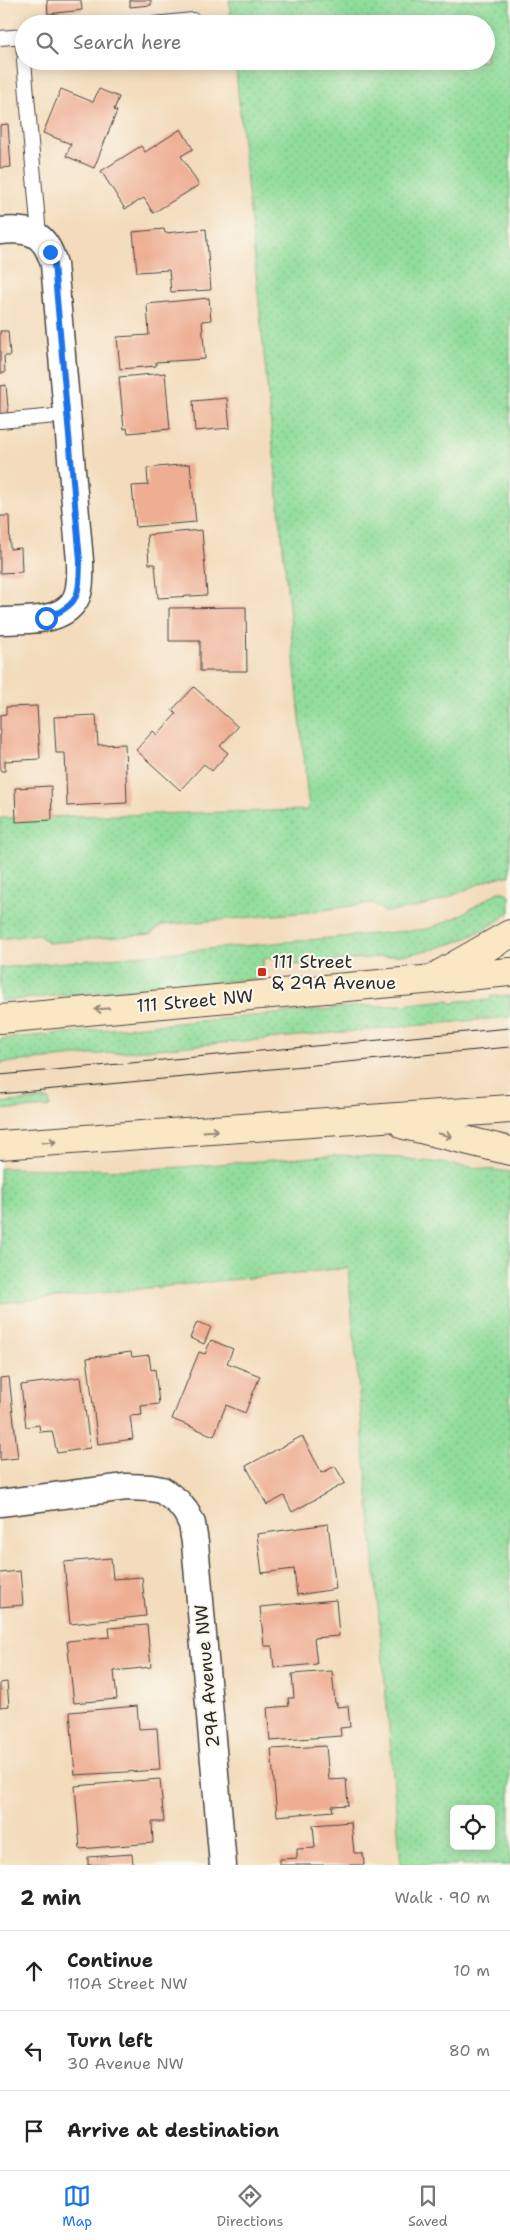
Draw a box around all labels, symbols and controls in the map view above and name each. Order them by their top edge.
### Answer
search box [15,15,495,70]
icon: search [33,29,61,57]
text: Search here [73,30,182,55]
route end [39,241,62,264]
route start [35,607,58,630]
place label: 111 Street & 29A Avenue [272,950,396,995]
marker: 111 Street & 29A Avenue [256,966,268,978]
street label: 111 Street NW [135,984,255,1018]
one-way arrow [94,1004,110,1014]
one-way arrow [202,1126,218,1135]
one-way arrow [436,1131,452,1140]
one-way arrow [40,1137,56,1147]
street label: 29A Avenue NW [189,1603,225,1749]
map controls [450,1805,495,1850]
button: locate [450,1805,495,1850]
text: 2 min [20,1884,81,1912]
text: Walk · 90 m [395,1887,490,1908]
text: Continue [67,1948,153,1973]
icon: ahead [20,1957,48,1985]
text: 10 m [453,1960,490,1981]
text: 110A Street NW [67,1973,188,1994]
text: Turn left [67,2028,153,2053]
icon: left [20,2037,48,2065]
text: 80 m [449,2040,490,2061]
text: 30 Avenue NW [67,2053,184,2074]
icon: arrive [20,2117,48,2145]
text: Arrive at destination [67,2118,279,2143]
tab: Map [62,2182,92,2230]
tab: Directions [217,2182,284,2230]
tab: Saved [408,2182,448,2230]

